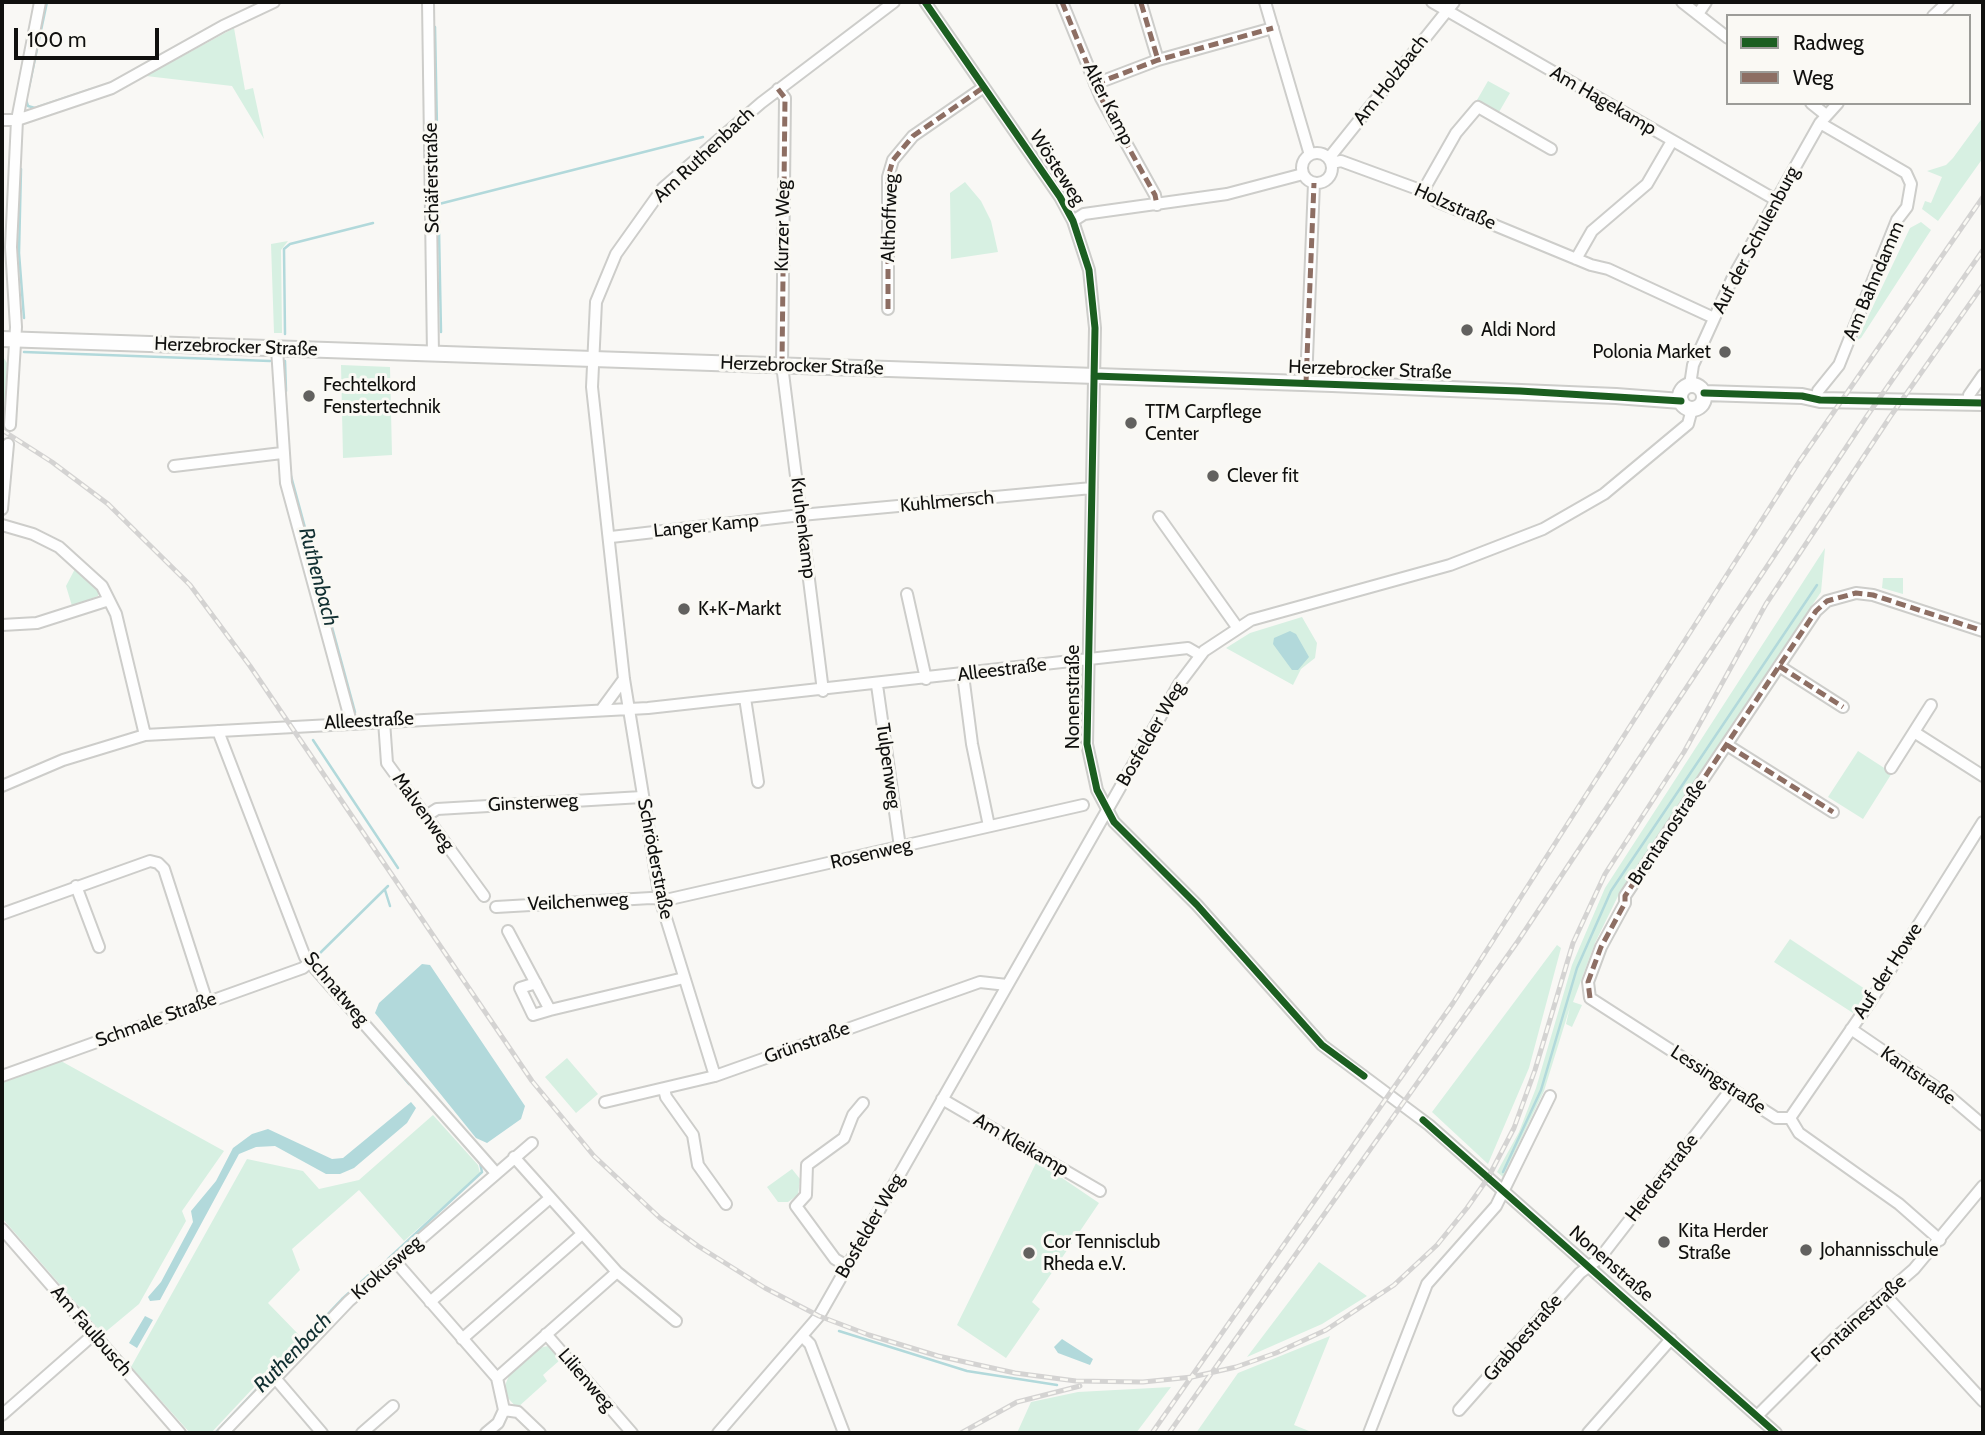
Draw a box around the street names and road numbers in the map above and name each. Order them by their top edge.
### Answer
street label: Am Holzbach [1349,30,1433,130]
street label: Alter Kamp [1078,59,1138,149]
street label: Am Hagekamp [1546,61,1660,141]
street label: Am Ruthenbach [649,103,759,207]
street label: Schäferstraße [420,122,444,234]
street label: Wösteweg [1024,126,1090,210]
street label: Auf der Schulenburg [1708,163,1804,317]
street label: Althoffweg [877,173,903,263]
street label: Holzstraße [1411,179,1499,235]
street label: Kurzer Weg [771,180,795,272]
street label: Am Bahndamm [1839,218,1909,344]
street label: Herzebrocker Straße [154,333,318,361]
street label: Herzebrocker Straße [720,352,884,380]
street label: Herzebrocker Straße [1288,356,1452,384]
street label: Kruhenkamp [785,476,821,580]
street label: Kuhlmersch [899,487,995,517]
street label: Langer Kamp [652,509,760,543]
street label: Nonenstraße [1062,645,1084,749]
street label: Alleestraße [956,653,1048,687]
street label: Bosfelder Weg [1112,678,1190,790]
street label: Alleestraße [324,707,414,735]
street label: Tulpenweg [871,722,905,810]
street label: Malvenweg [387,768,459,856]
street label: Brentanostraße [1624,774,1712,890]
street label: Ginsterweg [487,789,579,817]
street label: Schröderstraße [632,797,678,921]
street label: Rosenweg [828,834,914,874]
street label: Veilchenweg [527,888,629,916]
street label: Auf der Howe [1849,919,1927,1023]
street label: Schnatweg [299,948,373,1030]
street label: Schmale Straße [92,988,220,1052]
street label: Grünstraße [761,1017,853,1069]
street label: Lessingstraße [1666,1041,1770,1119]
street label: Kantstraße [1876,1042,1960,1110]
street label: Am Kleikamp [969,1109,1073,1181]
street label: Herderstraße [1621,1130,1703,1226]
street label: Bosfelder Weg [831,1170,909,1282]
street label: Nonenstraße [1564,1221,1658,1307]
street label: Krokusweg [347,1231,427,1305]
street label: Fontainestraße [1807,1270,1911,1368]
street label: Am Faulbusch [46,1281,136,1381]
street label: Grabbestraße [1479,1290,1567,1386]
street label: Lilienweg [553,1344,619,1416]

